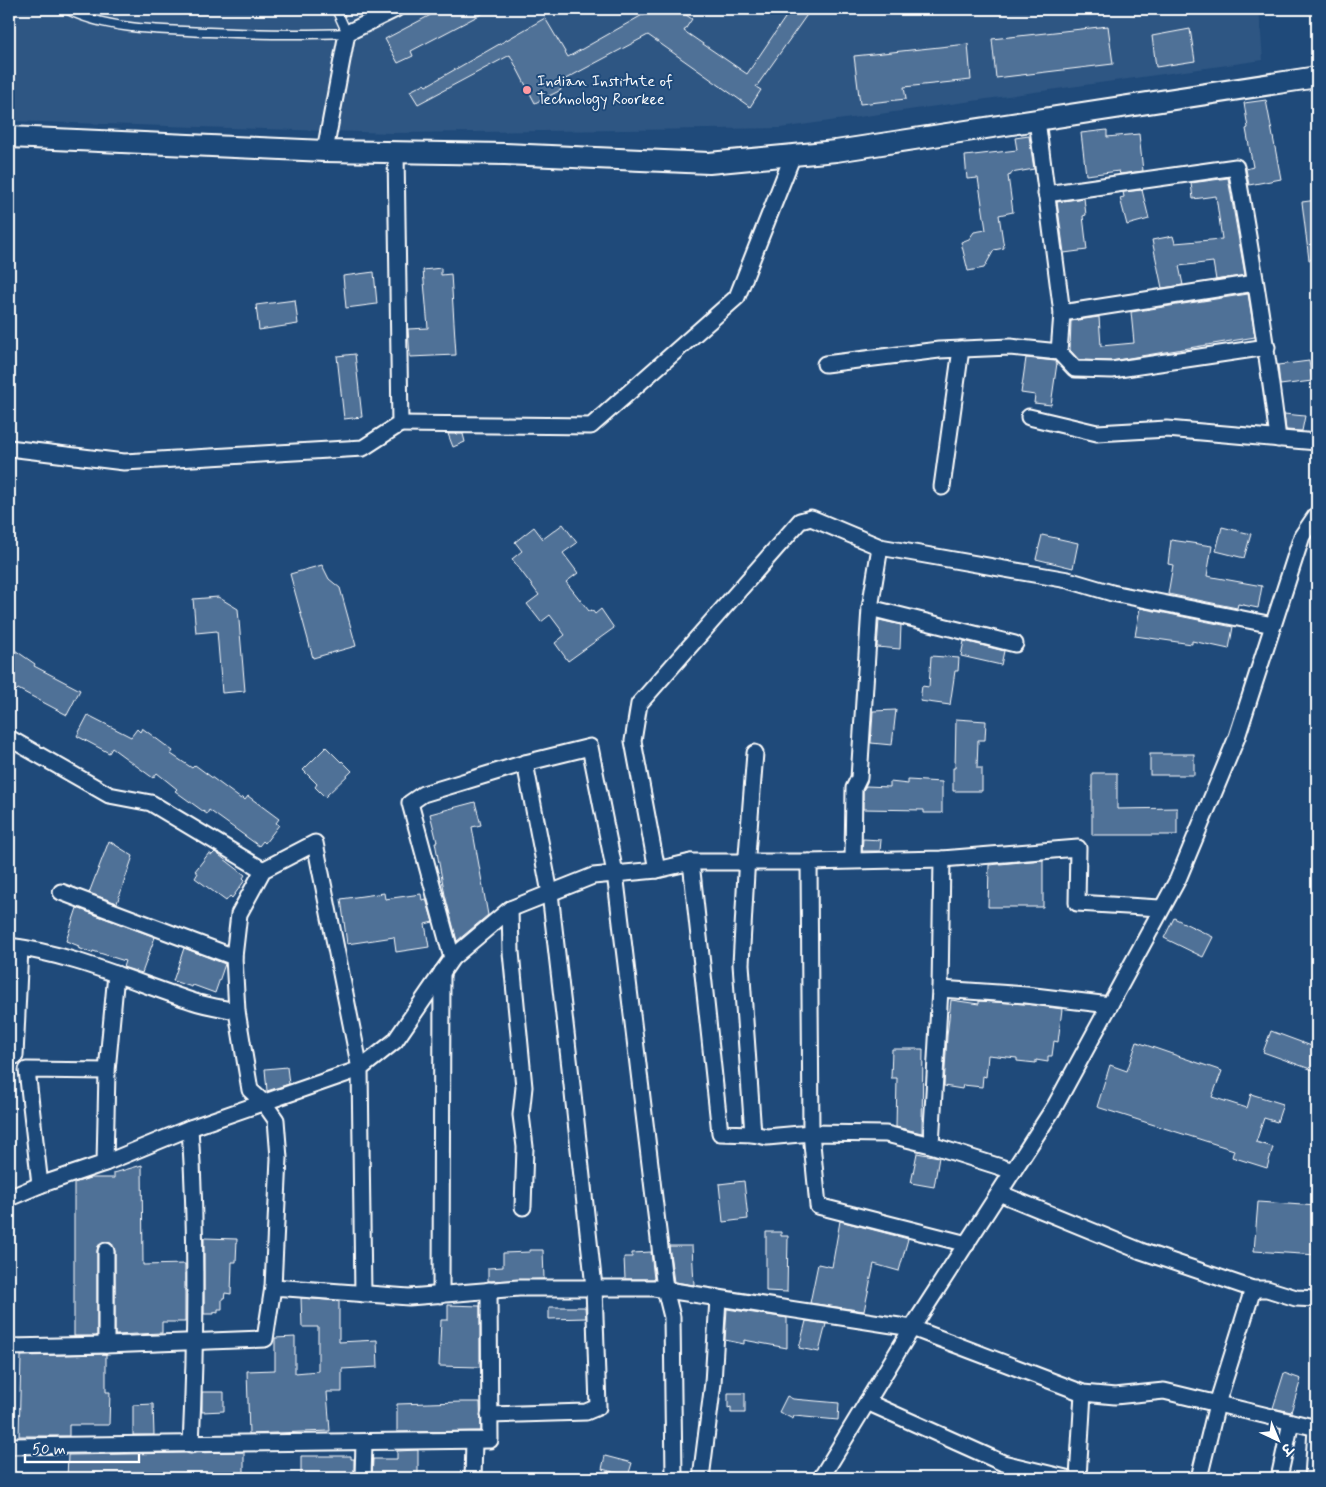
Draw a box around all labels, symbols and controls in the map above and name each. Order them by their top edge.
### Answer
place label: Indian Institute of Technology Roorkee [537,71,673,111]
marker: Indian Institute of Technology Roorkee [521,84,533,96]
north arrow [1254,1414,1304,1464]
scale bar [25,1432,139,1464]
text: उ [1276,1438,1297,1460]
text: 50 m [32,1440,66,1460]

